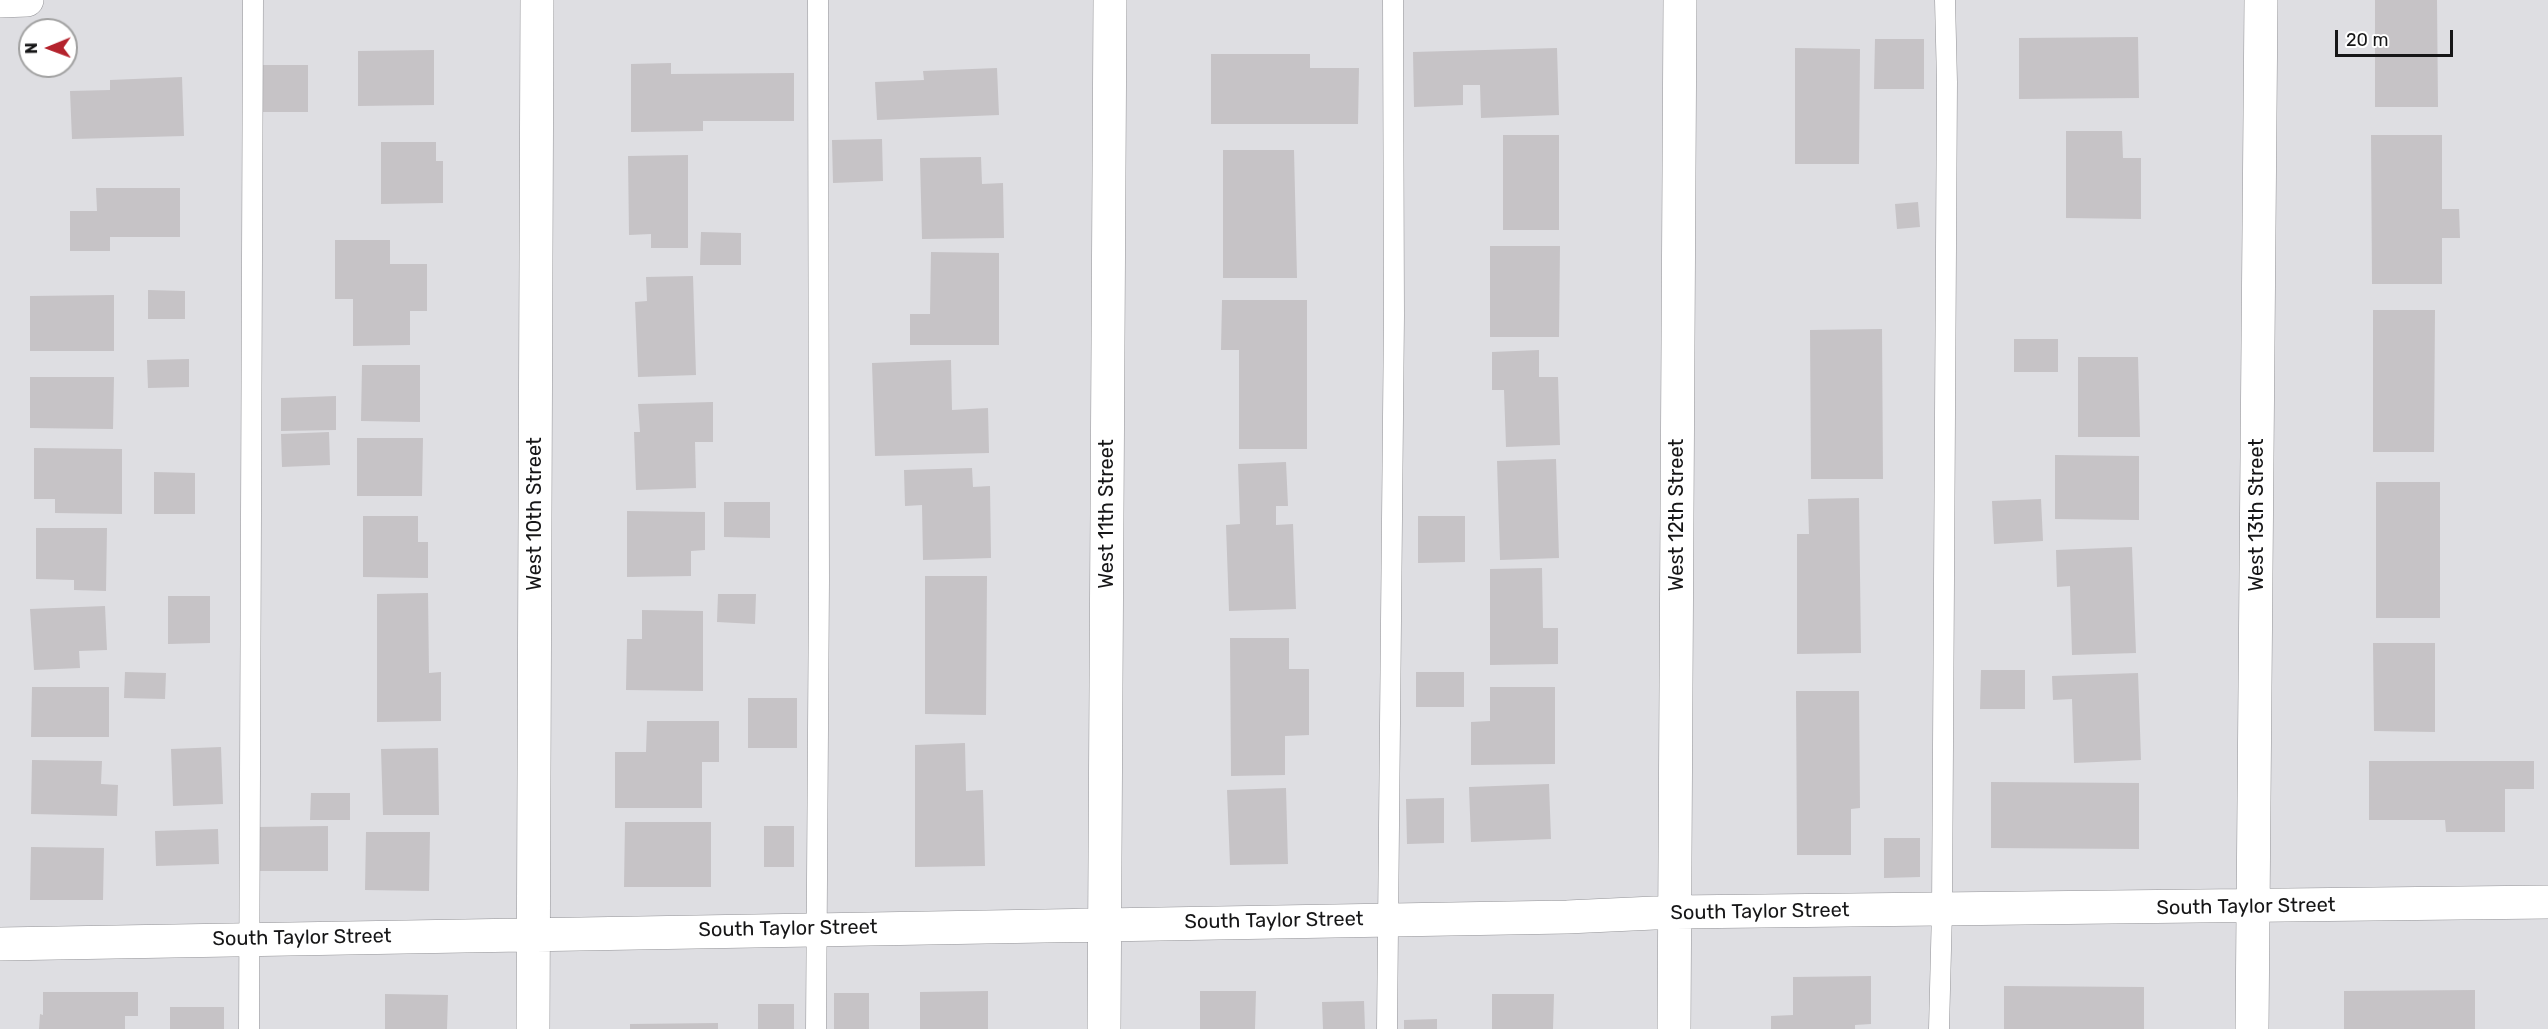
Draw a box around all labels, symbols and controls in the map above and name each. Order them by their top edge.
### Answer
north arrow [18,18,78,78]
scale bar [2338,18,2456,56]
text: 20 m [2346,29,2388,51]
text: N [22,42,41,54]
street label: West 10th Street [523,437,547,591]
street label: West 13th Street [2245,438,2269,592]
street label: West 11th Street [1095,439,1119,589]
street label: West 12th Street [1665,439,1689,591]
street label: South Taylor Street [2156,893,2336,921]
street label: South Taylor Street [1670,898,1850,926]
street label: South Taylor Street [1184,907,1364,935]
street label: South Taylor Street [698,915,878,943]
street label: South Taylor Street [212,924,392,952]

